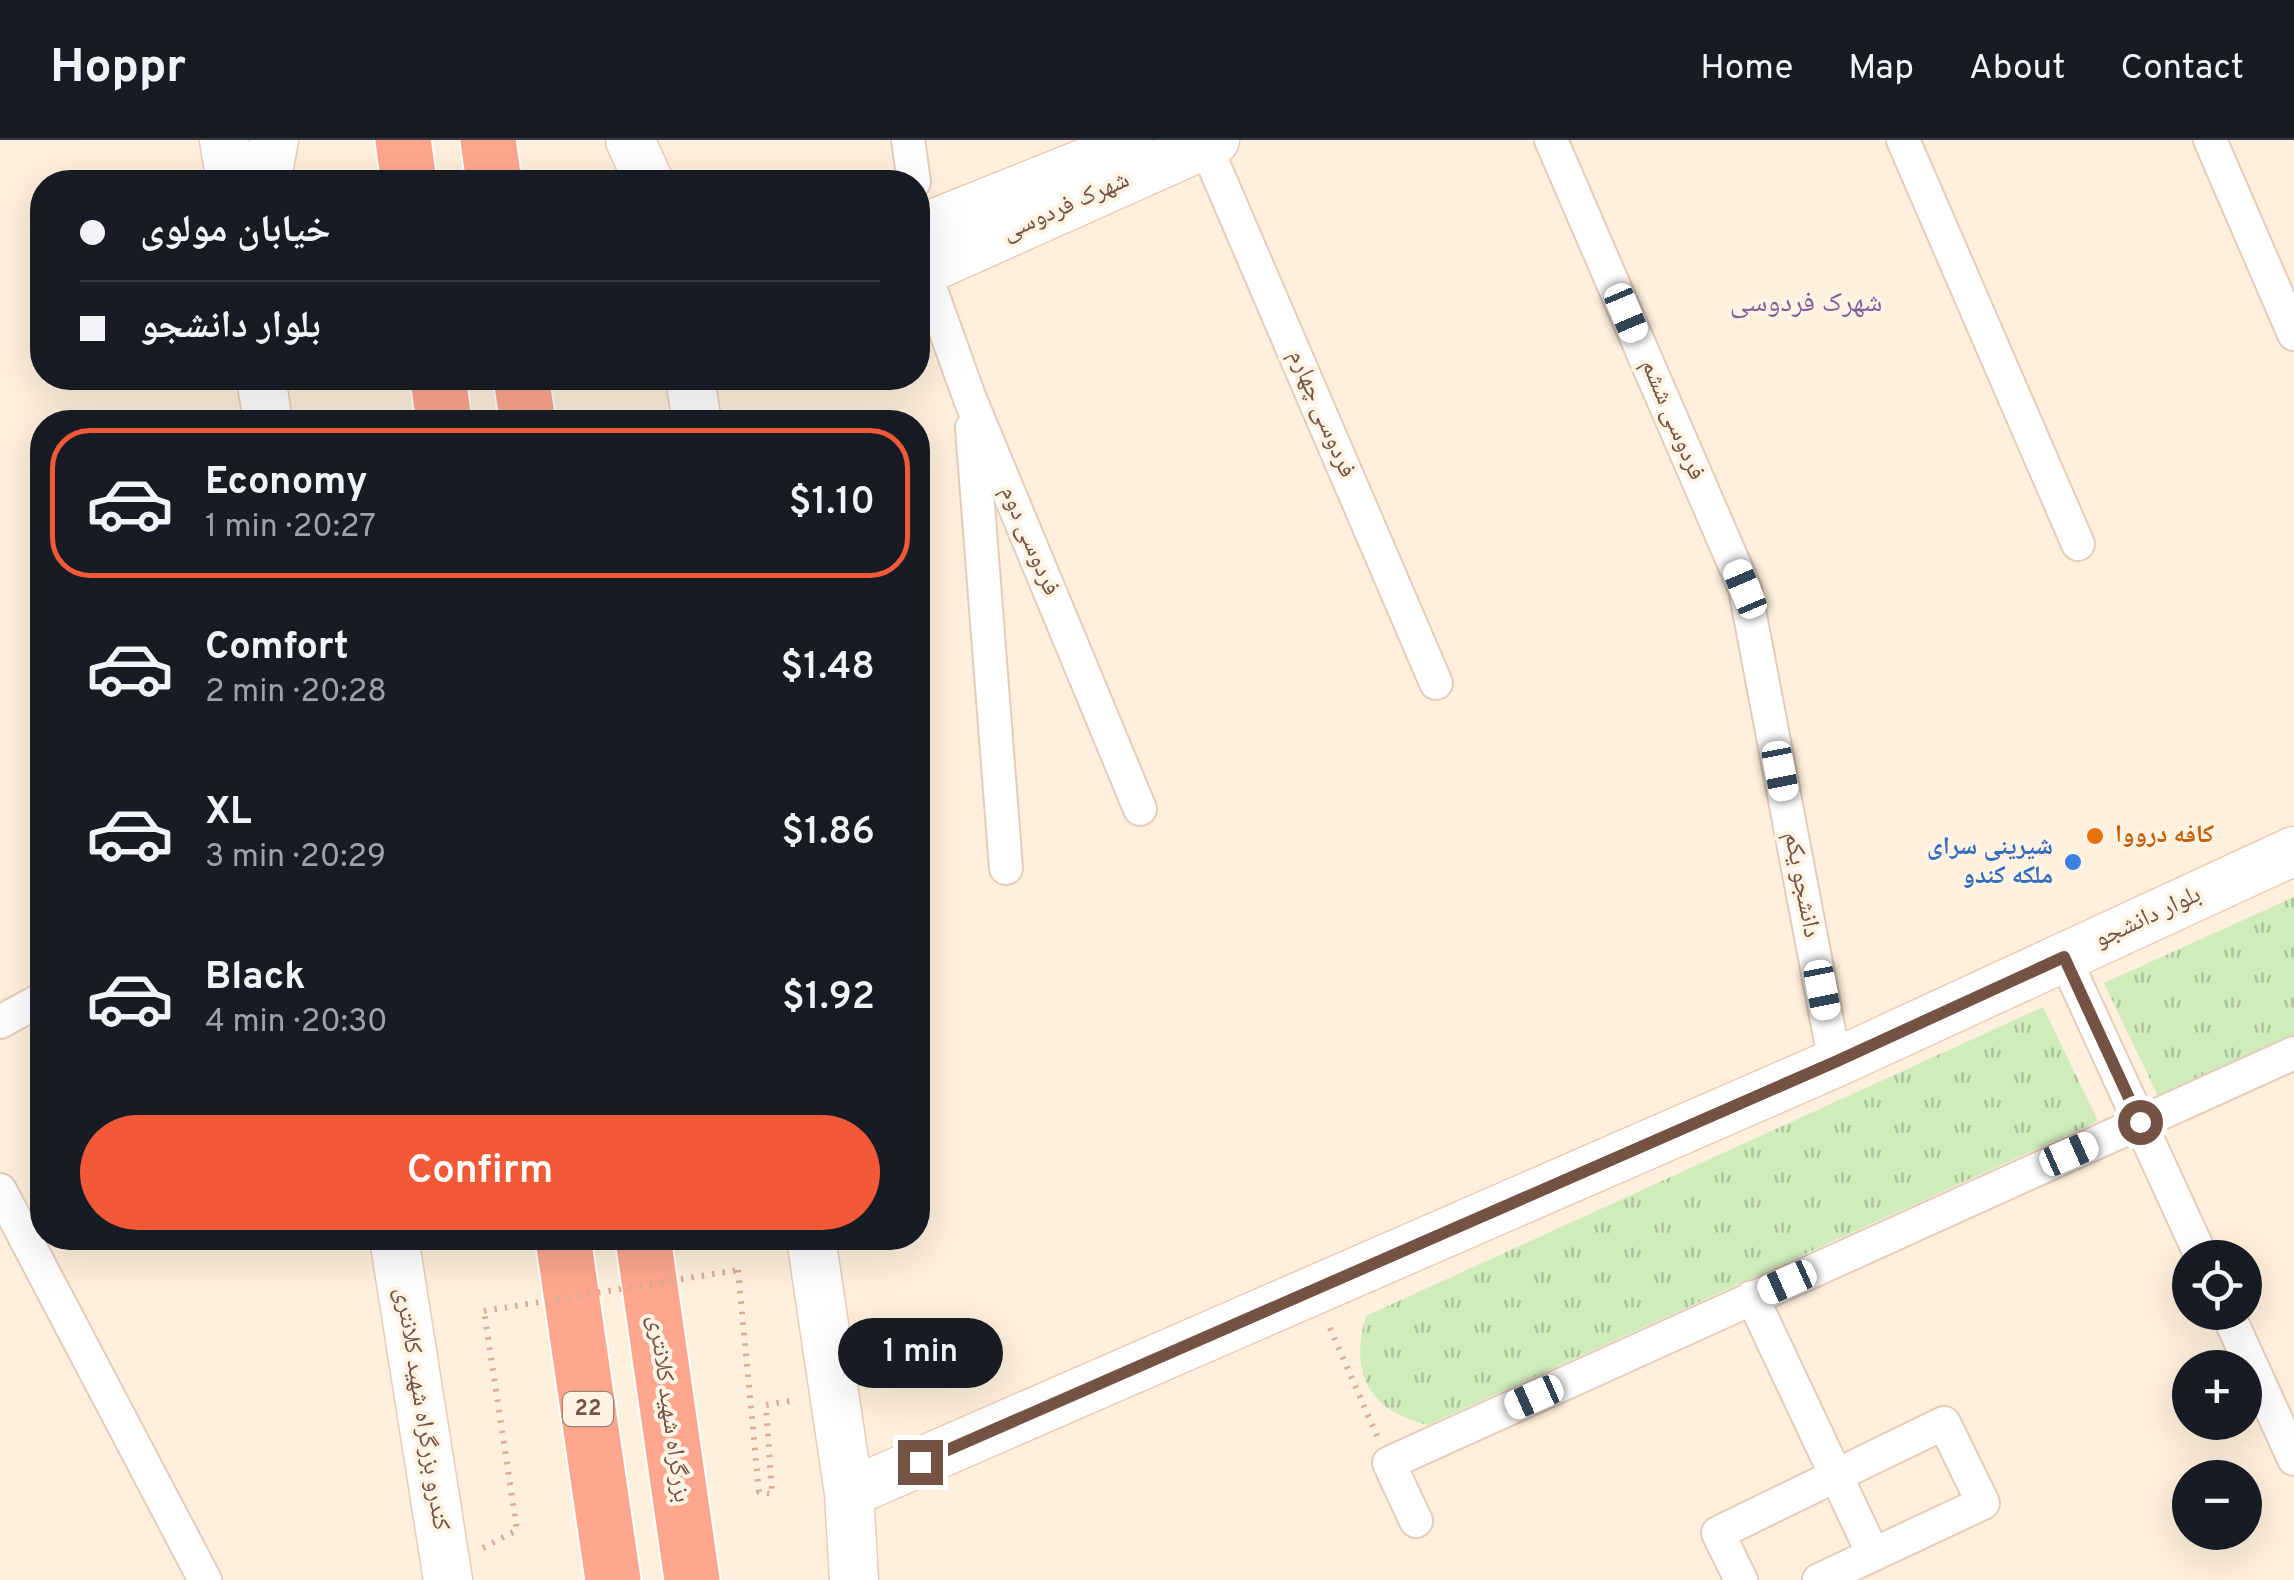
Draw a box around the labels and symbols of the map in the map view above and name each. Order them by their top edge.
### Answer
street label: شهرک فردوسی [997,165,1135,249]
car [1600,280,1652,346]
district label: شهرک فردوسی [1730,286,1882,322]
street label: فردوسی چهارم [1280,345,1362,483]
street label: فردوسی ششم [1632,355,1712,485]
street label: فردوسی دوم [992,481,1066,601]
car [1719,556,1771,622]
car [1760,739,1800,803]
place label: کافه درووا [2115,820,2214,852]
marker: کافه درووا [2084,825,2106,847]
street label: دانشجو یکم [1775,829,1827,941]
place label: شیرینی سرای ملکه کندو [1927,832,2053,893]
marker: شیرینی سرای ملکه کندو [2062,851,2084,873]
street label: بلوار دانشجو [2089,879,2207,957]
car [1802,958,1842,1022]
route start [2118,1100,2163,1145]
car [2035,1128,2103,1180]
car [1753,1256,1821,1308]
street label: کندرو بزرگراه شهید کلانتری [386,1285,456,1533]
street label: بزرگراه شهید کلانتری [639,1313,697,1505]
callout: 1 min [838,1317,1002,1387]
car [1500,1371,1568,1423]
road number: 22 [563,1392,613,1426]
route end [898,1440,943,1485]

